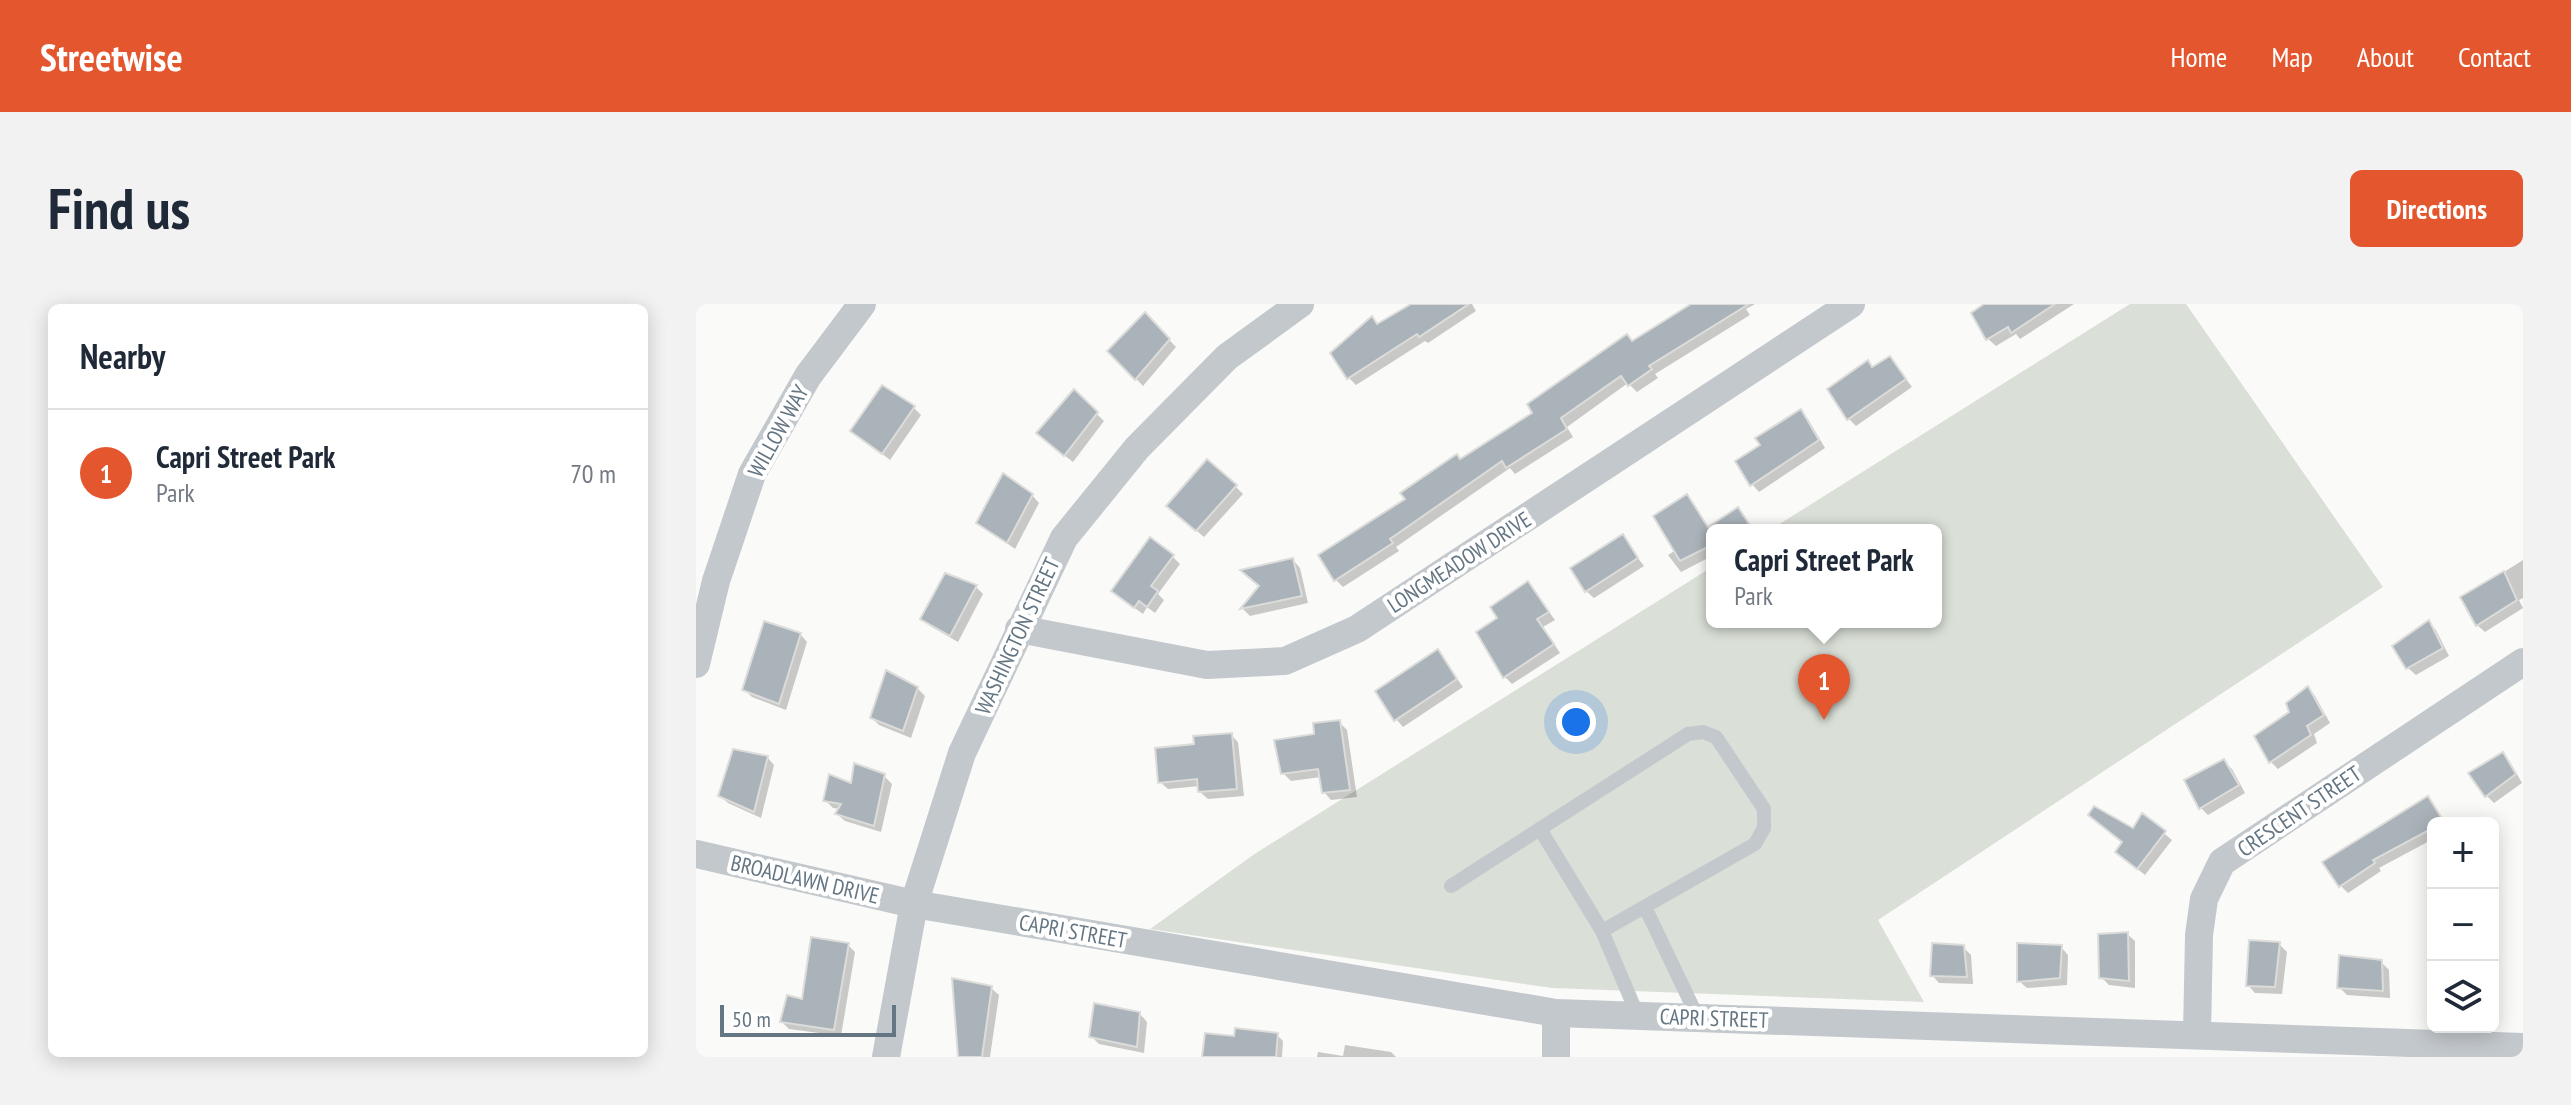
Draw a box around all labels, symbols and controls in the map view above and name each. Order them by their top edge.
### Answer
text: Streetwise [40,32,183,81]
text: Home [2171,38,2227,75]
text: Map [2271,38,2313,75]
text: About [2357,38,2414,75]
text: Contact [2458,38,2531,75]
button: Directions [2350,170,2523,247]
text: Find us [48,172,190,244]
text: Nearby [80,334,165,378]
street label: WILLOW WAY [741,380,815,482]
text: Capri Street Park [156,437,335,476]
text: 1 [100,457,112,490]
text: 70 m [570,457,616,490]
text: Park [156,476,195,509]
street label: LONGMEADOW DRIVE [1382,505,1536,619]
popup [1706,524,1942,628]
text: Capri Street Park [1734,540,1914,579]
street label: WASHINGTON STREET [968,553,1066,719]
text: Park [1734,579,1773,612]
pin: 1 [1798,654,1850,720]
your location [1556,702,1596,742]
street label: CRESCENT STREET [2232,759,2366,863]
map controls [2427,817,2499,1033]
button: + [2427,817,2499,889]
street label: BROADLAWN DRIVE [728,848,882,910]
button: − [2427,889,2499,961]
street label: CAPRI STREET [1017,908,1129,954]
button: layers [2427,961,2499,1033]
scale bar [720,1001,896,1037]
street label: CAPRI STREET [1659,1002,1769,1034]
text: 50 m [732,1005,771,1033]

